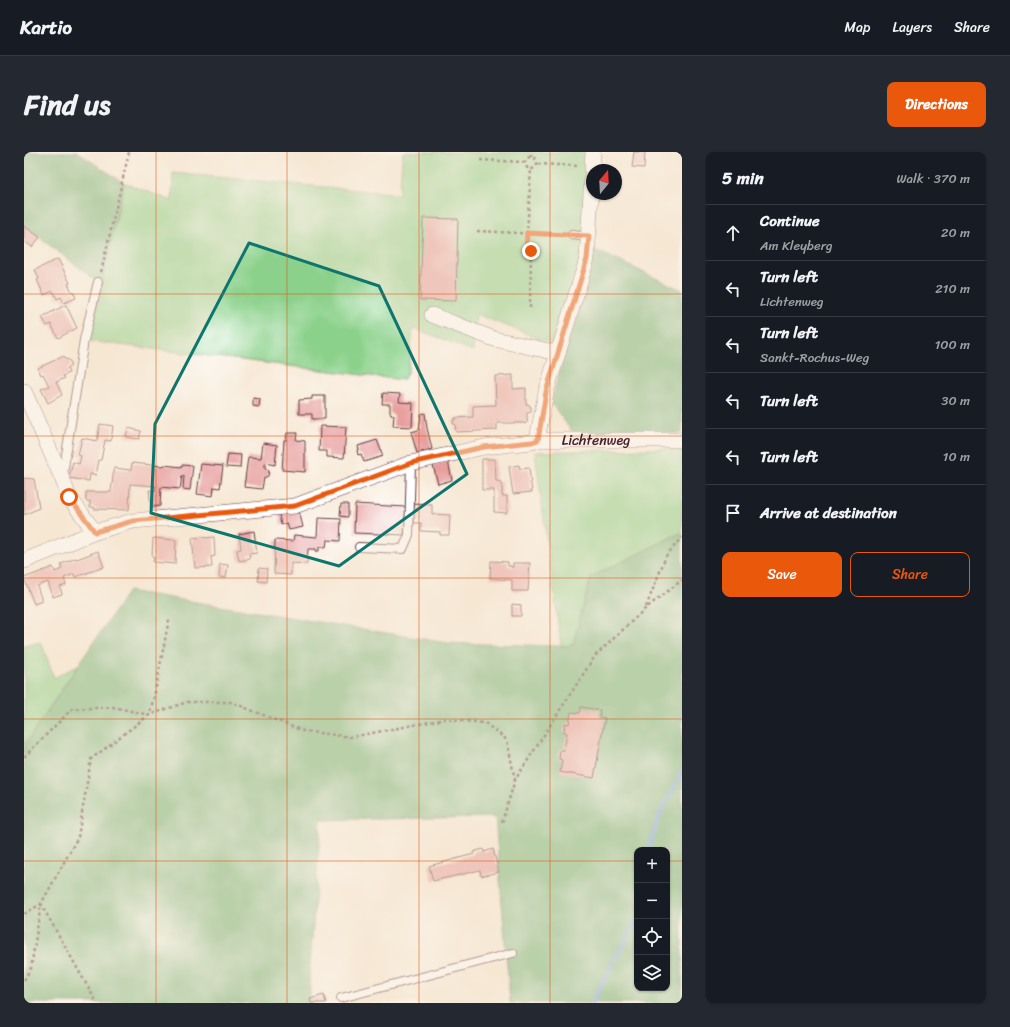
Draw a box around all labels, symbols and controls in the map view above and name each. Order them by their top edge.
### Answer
text: Kartio [20,11,72,44]
text: Map [845,15,870,40]
text: Layers [892,15,932,40]
text: Share [954,15,990,40]
text: Find us [24,80,111,129]
button: Directions [887,82,986,127]
text: 5 min [722,163,764,193]
north arrow [586,164,622,200]
text: Walk · 370 m [896,167,970,190]
text: Continue [760,208,820,234]
text: 20 m [941,221,970,244]
icon: ahead [722,222,744,244]
text: Am Kleyberg [760,234,833,257]
route end [522,242,540,260]
text: Turn left [760,264,818,290]
text: 210 m [935,277,970,300]
icon: left [722,278,744,300]
text: Lichtenweg [760,290,824,313]
text: Turn left [760,320,818,346]
text: 100 m [935,333,970,356]
icon: left [722,334,744,356]
text: Sankt-Rochus-Weg [760,346,869,369]
text: Turn left [760,388,818,414]
text: 30 m [941,389,970,412]
icon: left [722,390,744,412]
street label: Lichtenweg [562,428,630,453]
text: Turn left [760,444,818,470]
text: 10 m [943,445,970,468]
icon: left [722,446,744,468]
route start [60,488,78,506]
text: Arrive at destination [760,500,897,526]
icon: arrive [722,502,744,524]
button: Save [722,552,842,597]
button: Share [850,552,970,597]
map controls [634,847,670,991]
button: + [634,847,670,883]
button: − [634,883,670,919]
button: locate [634,919,670,955]
button: layers [634,955,670,991]

